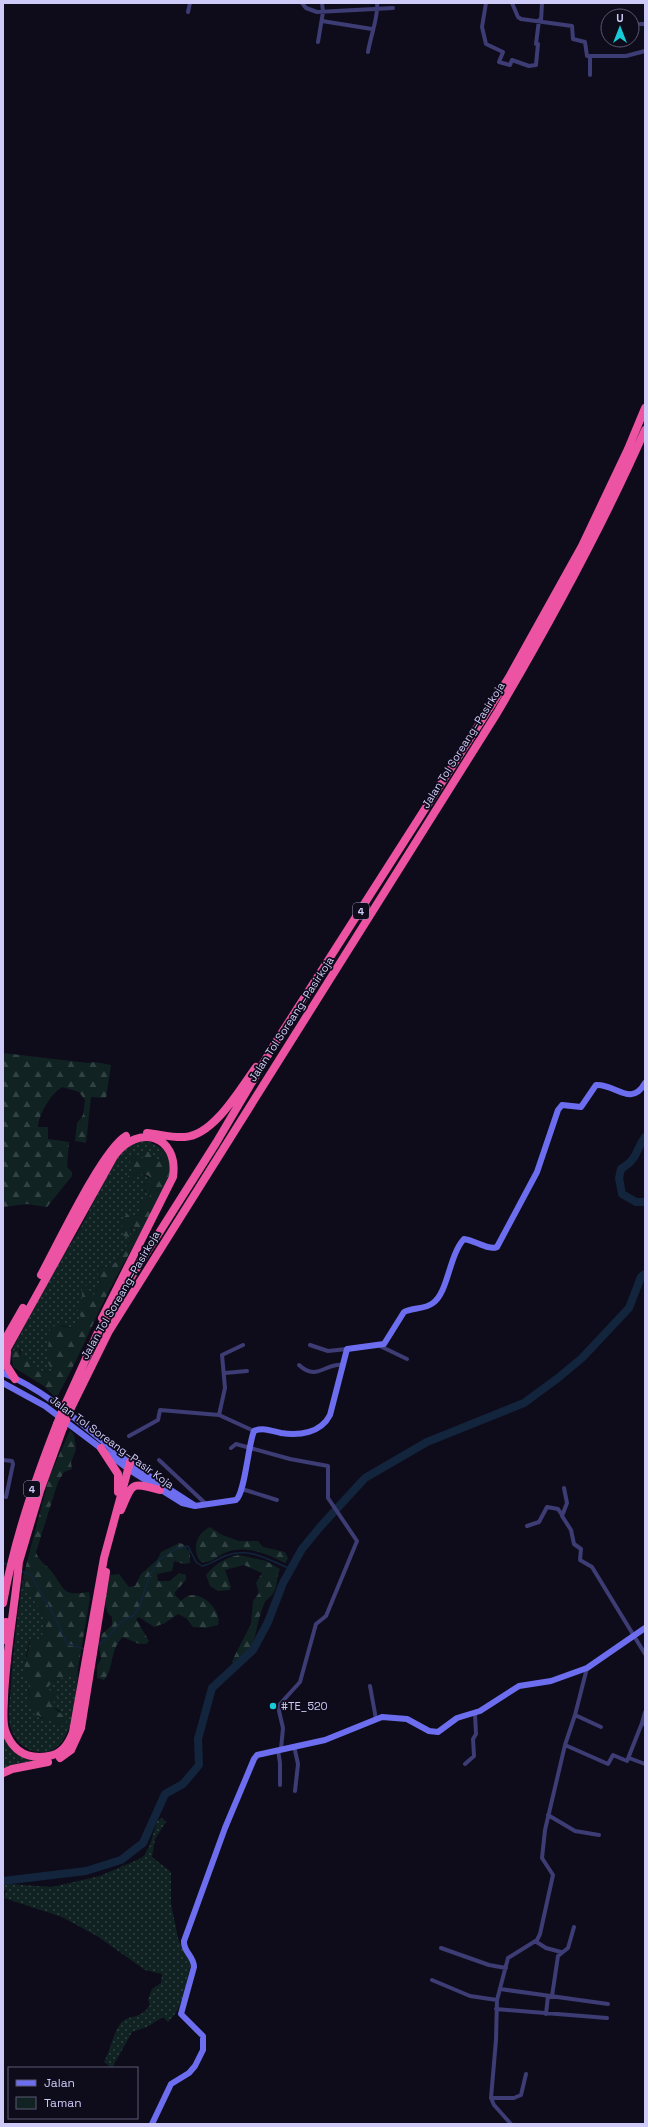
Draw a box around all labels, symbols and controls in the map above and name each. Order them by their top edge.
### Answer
north arrow [600,8,640,48]
text: U [616,11,624,25]
street label: Jalan Tol Soreang–Pasirkoja [418,679,508,811]
road number: 4 [353,903,369,919]
street label: Jalan Tol Soreang–Pasirkoja [245,953,337,1084]
street label: Jalan Tol Soreang–Pasirkoja [77,1228,163,1362]
street label: Jalan Tol Soreang–Pasir Koja [47,1392,177,1492]
road number: 4 [24,1481,40,1497]
place label: #TE_520 [281,1699,328,1713]
marker: #TE_520 [268,1701,278,1711]
legend [8,2067,138,2119]
text: Jalan [44,2075,75,2091]
text: Taman [44,2095,81,2111]

